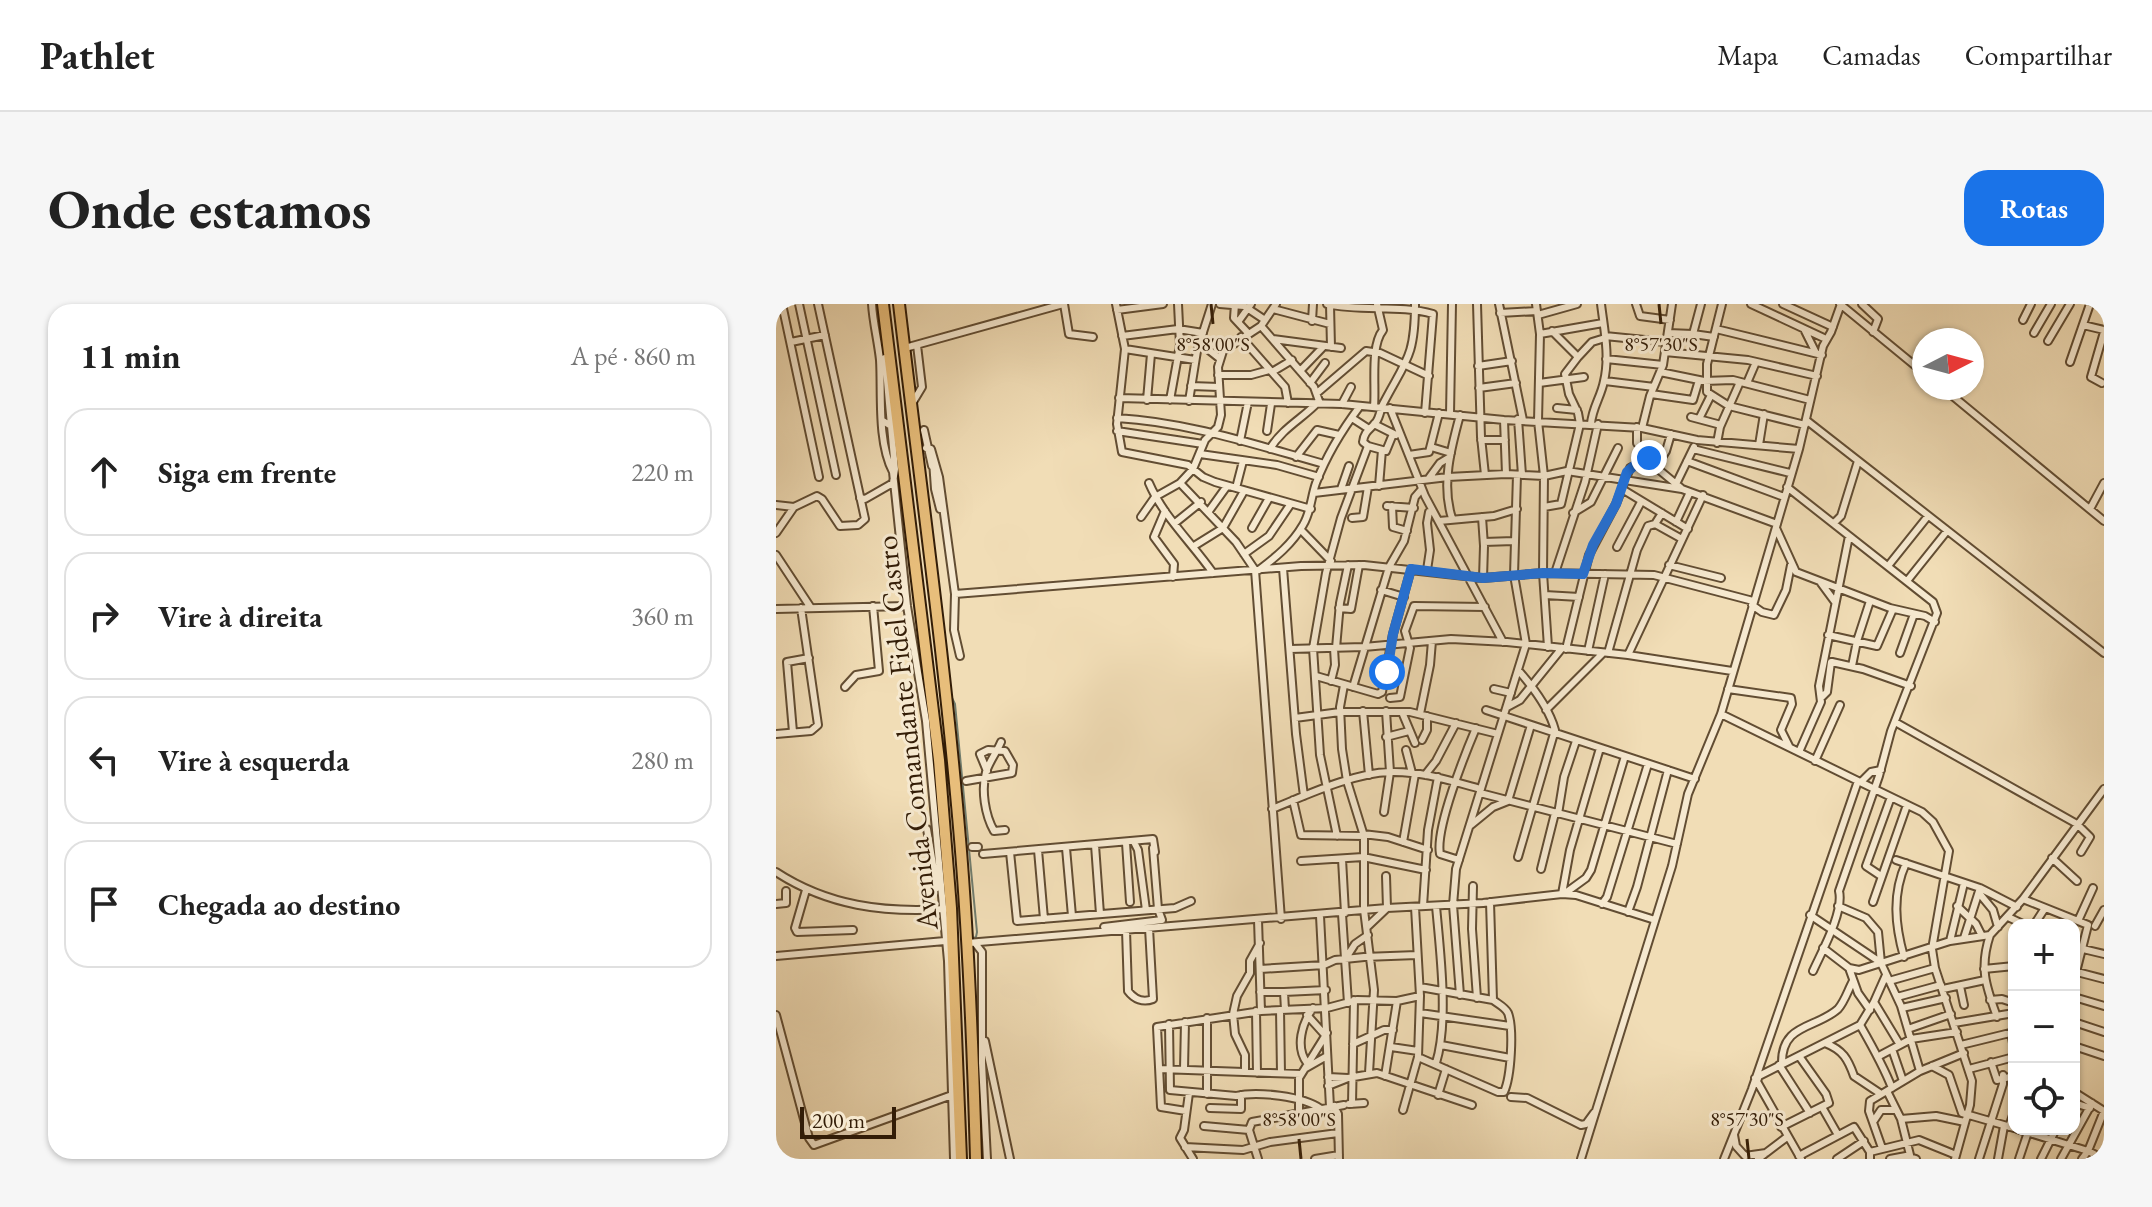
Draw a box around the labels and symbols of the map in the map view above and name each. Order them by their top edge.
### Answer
north arrow [1912,328,1984,400]
text: 8°58'00"S [1176,331,1250,357]
text: 8°57'30"S [1624,331,1698,357]
route end [1631,440,1667,476]
street label: Avenida Comandante Fidel Castro [866,534,947,933]
route start [1369,654,1405,690]
scale bar [800,1103,896,1139]
text: 8°58'00"S [1262,1106,1336,1132]
text: 8°57'30"S [1710,1106,1784,1132]

